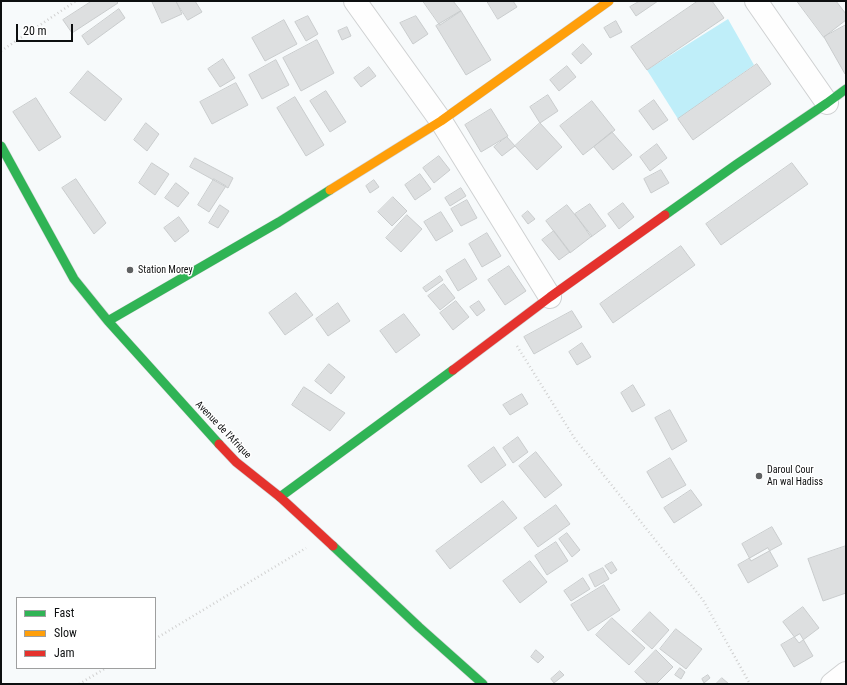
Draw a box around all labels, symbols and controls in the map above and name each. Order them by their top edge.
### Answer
scale bar [18,16,75,42]
text: 20 m [23,24,47,38]
place label: Station Morey [138,264,193,276]
marker: Station Morey [125,265,135,275]
street label: Avenue de l'Afrique [193,399,253,461]
place label: Daroul Cour An wal Hadiss [767,464,823,488]
marker: Daroul Cour An wal Hadiss [754,471,764,481]
legend [16,597,156,669]
text: Fast [54,606,74,620]
text: Slow [54,626,77,640]
text: Jam [54,646,75,660]

